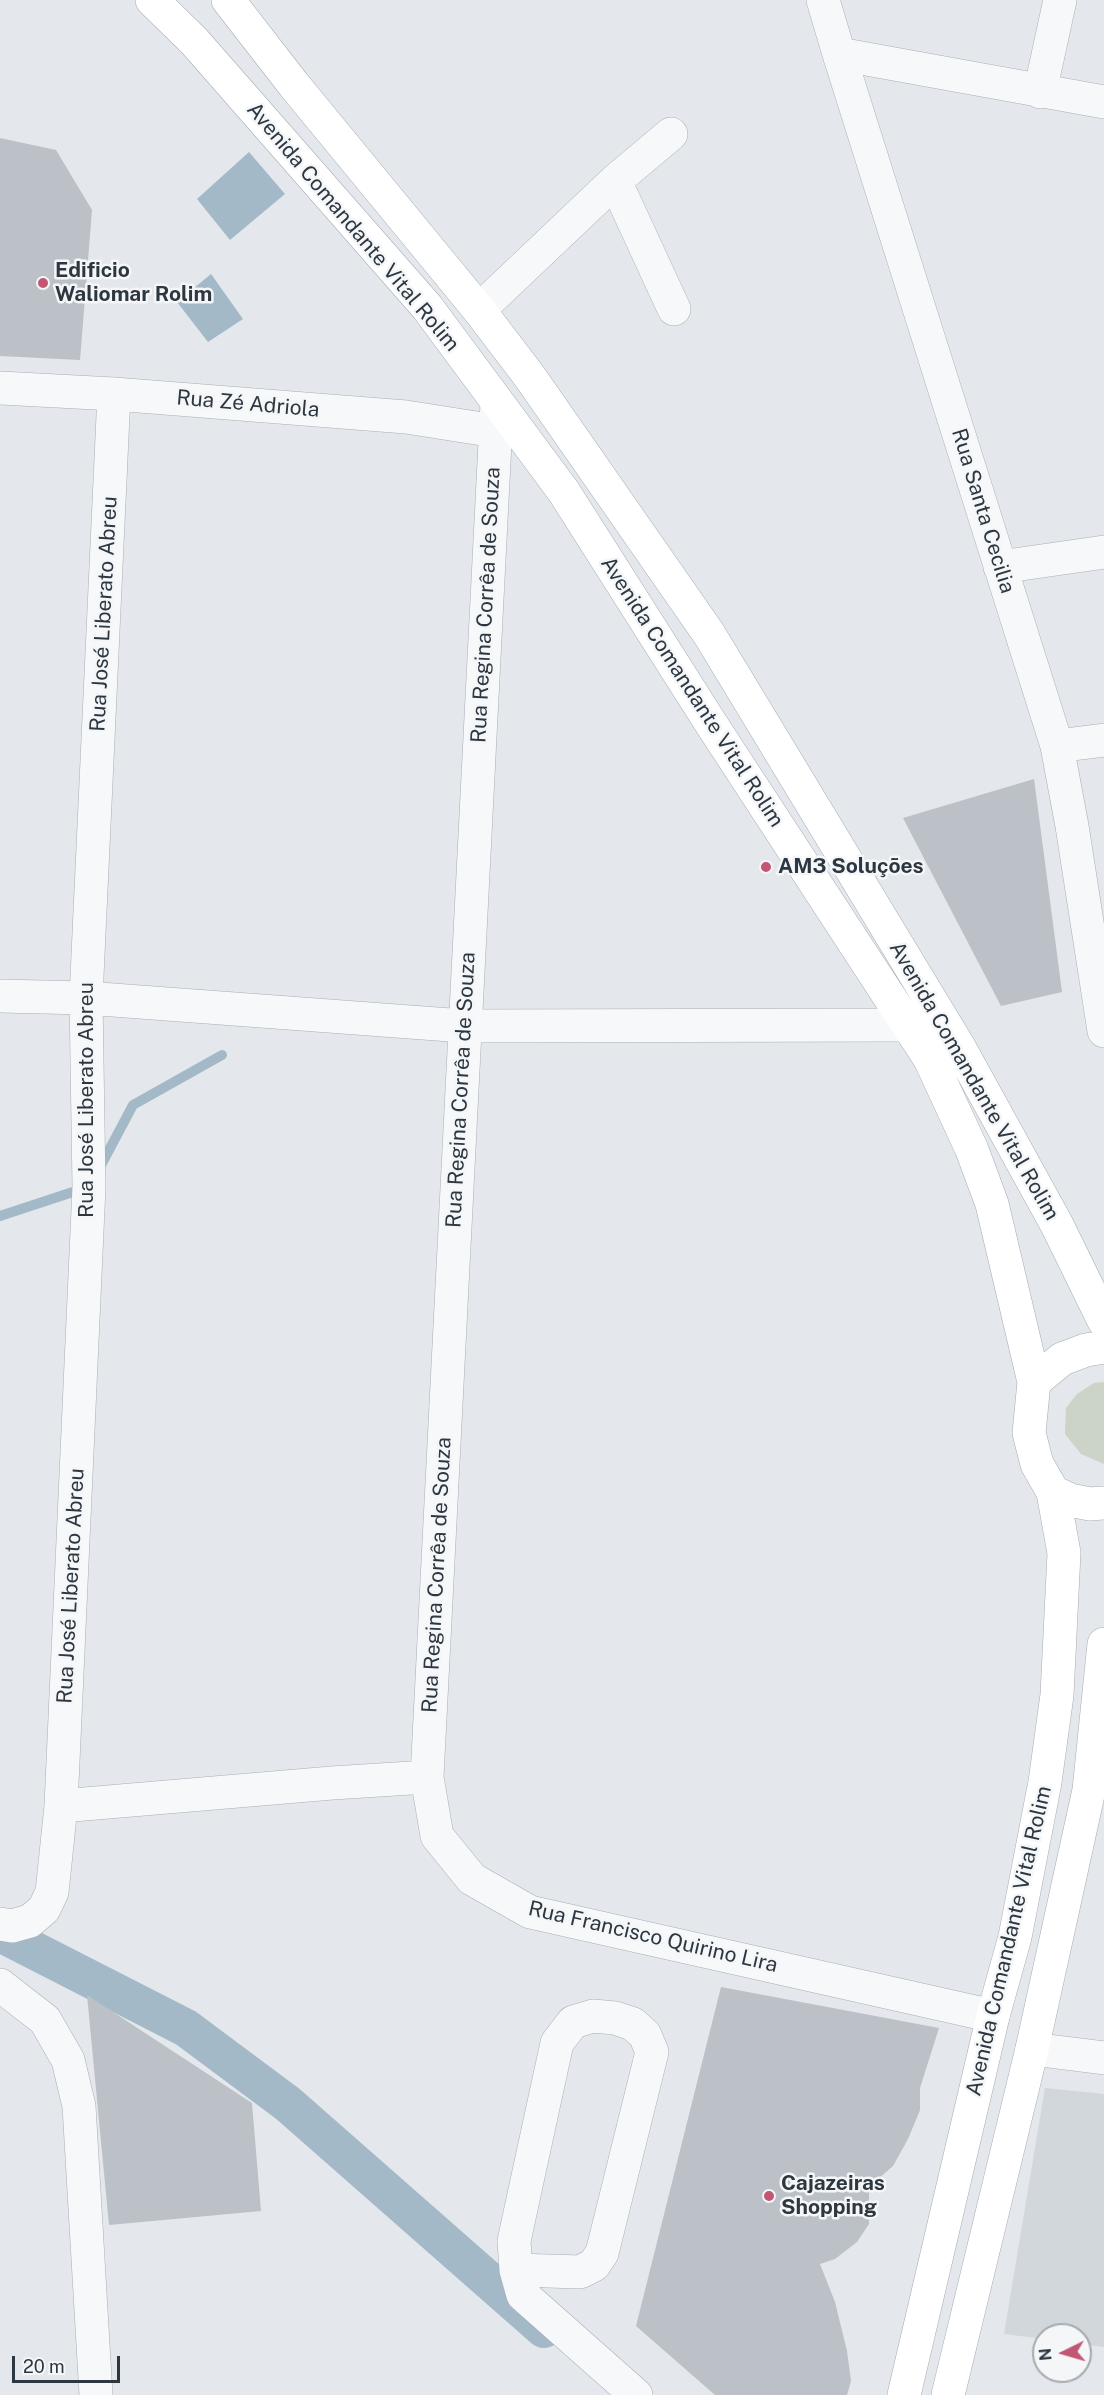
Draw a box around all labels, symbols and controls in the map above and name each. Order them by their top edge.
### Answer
street label: Avenida Comandante Vital Rolim [241,97,465,357]
place label: Edificio Waliomar Rolim [55,258,212,308]
marker: Edificio Waliomar Rolim [36,276,50,290]
street label: Rua Zé Adriola [175,385,321,423]
street label: Rua Santa Cecilia [946,426,1020,596]
street label: Rua Regina Corrêa de Souza [466,466,506,744]
street label: Rua José Liberato Abreu [85,496,123,732]
street label: Avenida Comandante Vital Rolim [595,552,789,832]
place label: AM3 Soluções [778,854,924,880]
marker: AM3 Soluções [759,860,773,874]
street label: Avenida Comandante Vital Rolim [884,937,1064,1225]
street label: Rua Regina Corrêa de Souza [441,951,481,1229]
street label: Rua José Liberato Abreu [74,982,100,1218]
street label: Rua Regina Corrêa de Souza [417,1436,457,1714]
street label: Rua José Liberato Abreu [52,1468,90,1704]
street label: Avenida Comandante Vital Rolim [961,1784,1057,2098]
street label: Rua Francisco Quirino Lira [526,1896,780,1978]
place label: Cajazeiras Shopping [781,2171,885,2221]
marker: Cajazeiras Shopping [762,2189,776,2203]
north arrow [1032,2323,1092,2383]
scale bar [15,2344,123,2382]
text: N [1036,2347,1056,2362]
text: 20 m [23,2356,65,2377]

